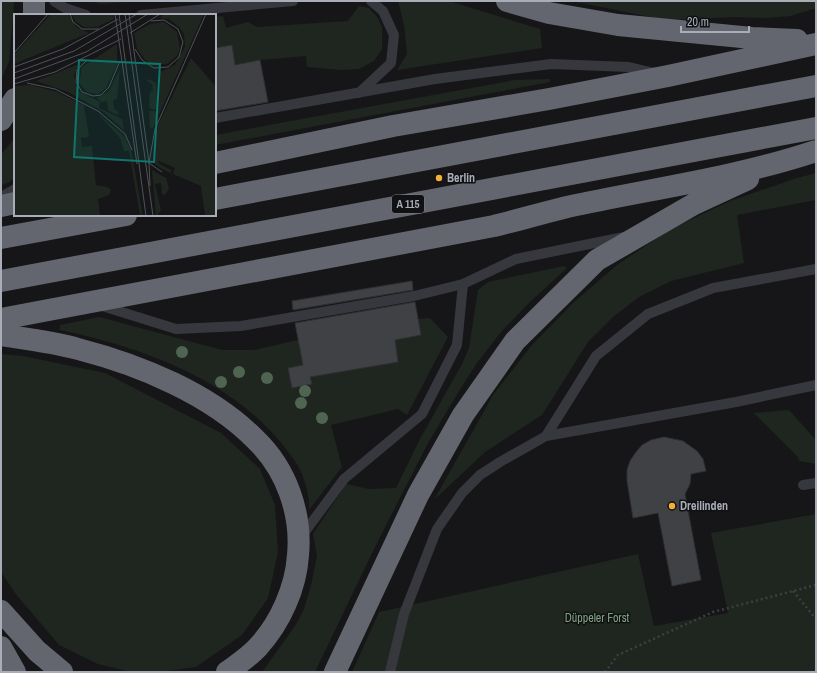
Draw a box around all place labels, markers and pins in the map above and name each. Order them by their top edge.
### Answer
place label: Berlin [447,170,475,186]
marker: Berlin [434,173,444,183]
place label: Dreilinden [680,498,728,514]
marker: Dreilinden [667,501,677,511]

